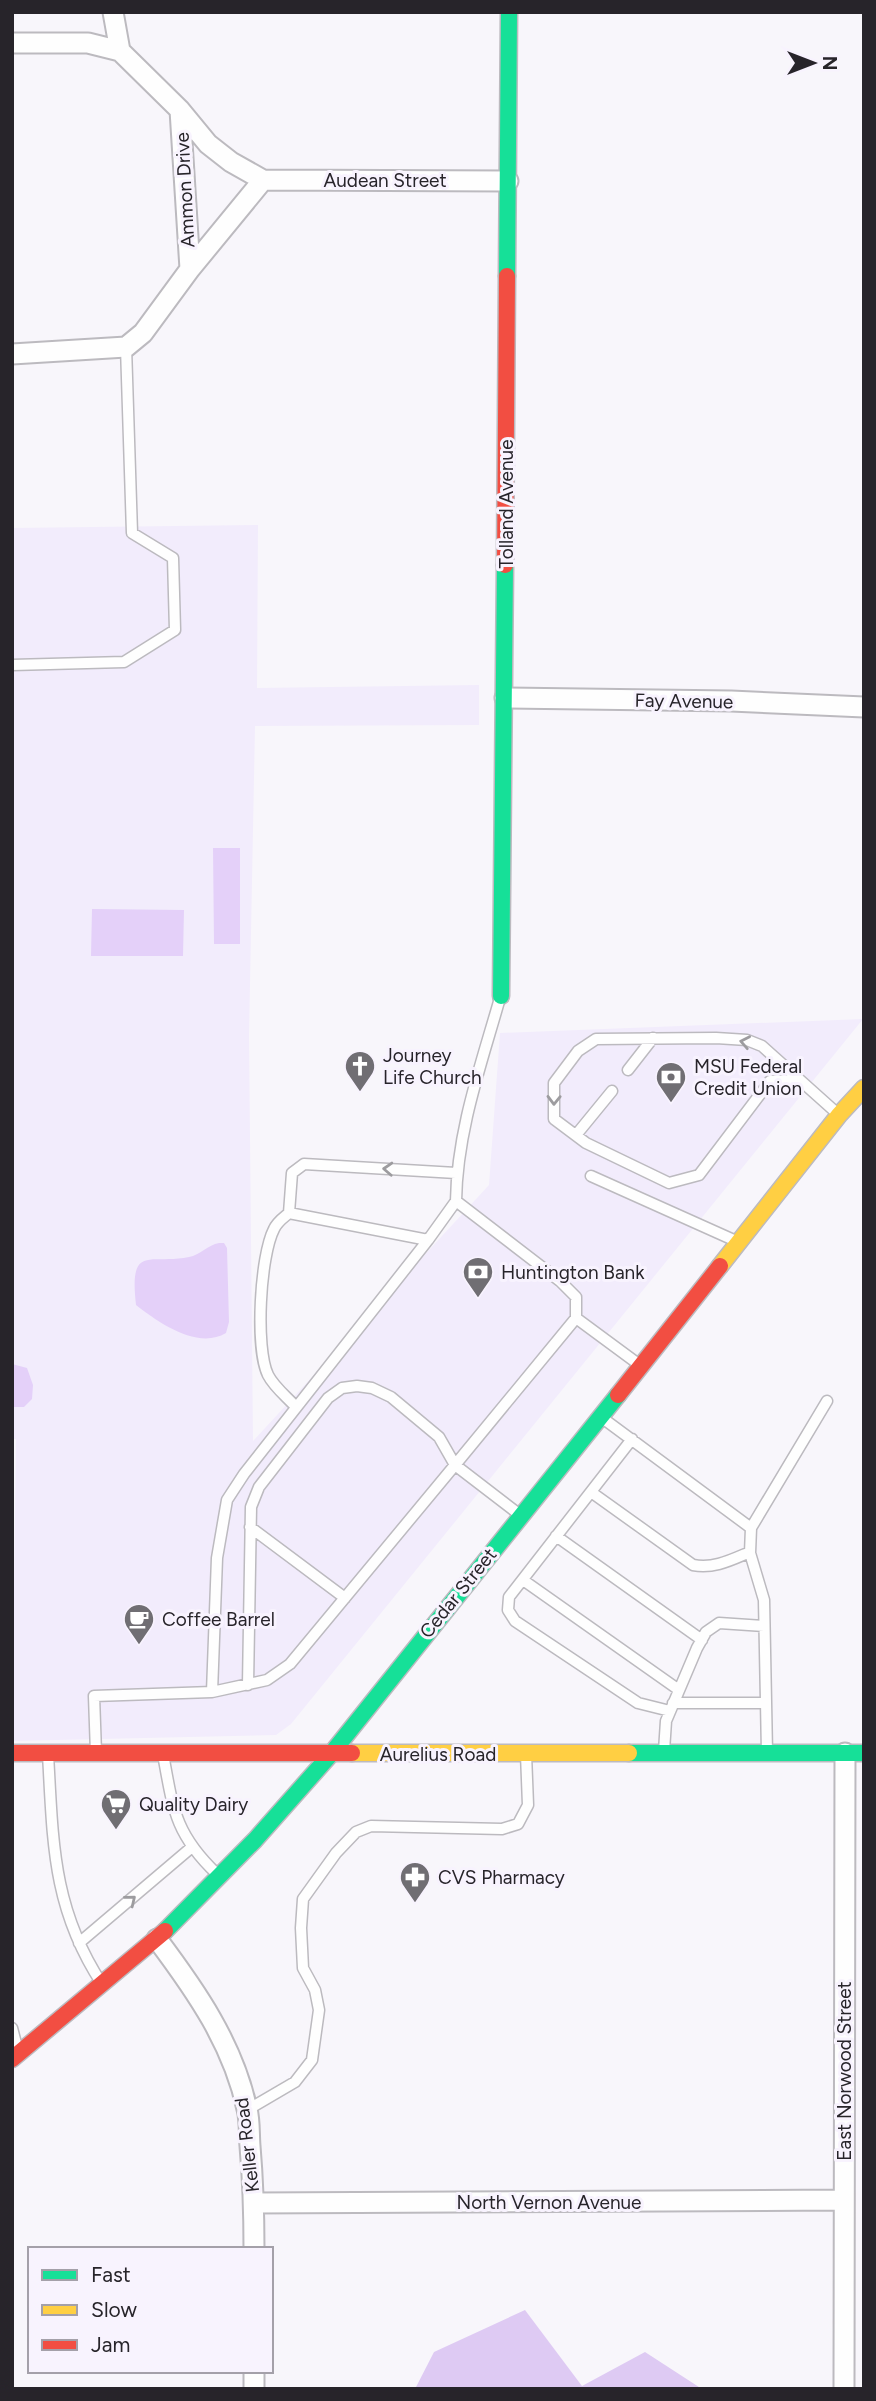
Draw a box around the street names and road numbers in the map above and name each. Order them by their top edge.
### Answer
street label: Ammon Drive [170,132,200,248]
street label: Audean Street [323,169,447,192]
street label: Tolland Avenue [495,439,518,569]
street label: Fay Avenue [634,689,734,713]
street label: Cedar Street [415,1543,501,1643]
street label: Aurelius Road [380,1743,496,1766]
street label: East Norwood Street [833,1981,856,2161]
street label: Keller Road [230,2096,264,2194]
street label: North Vernon Avenue [457,2191,642,2214]

